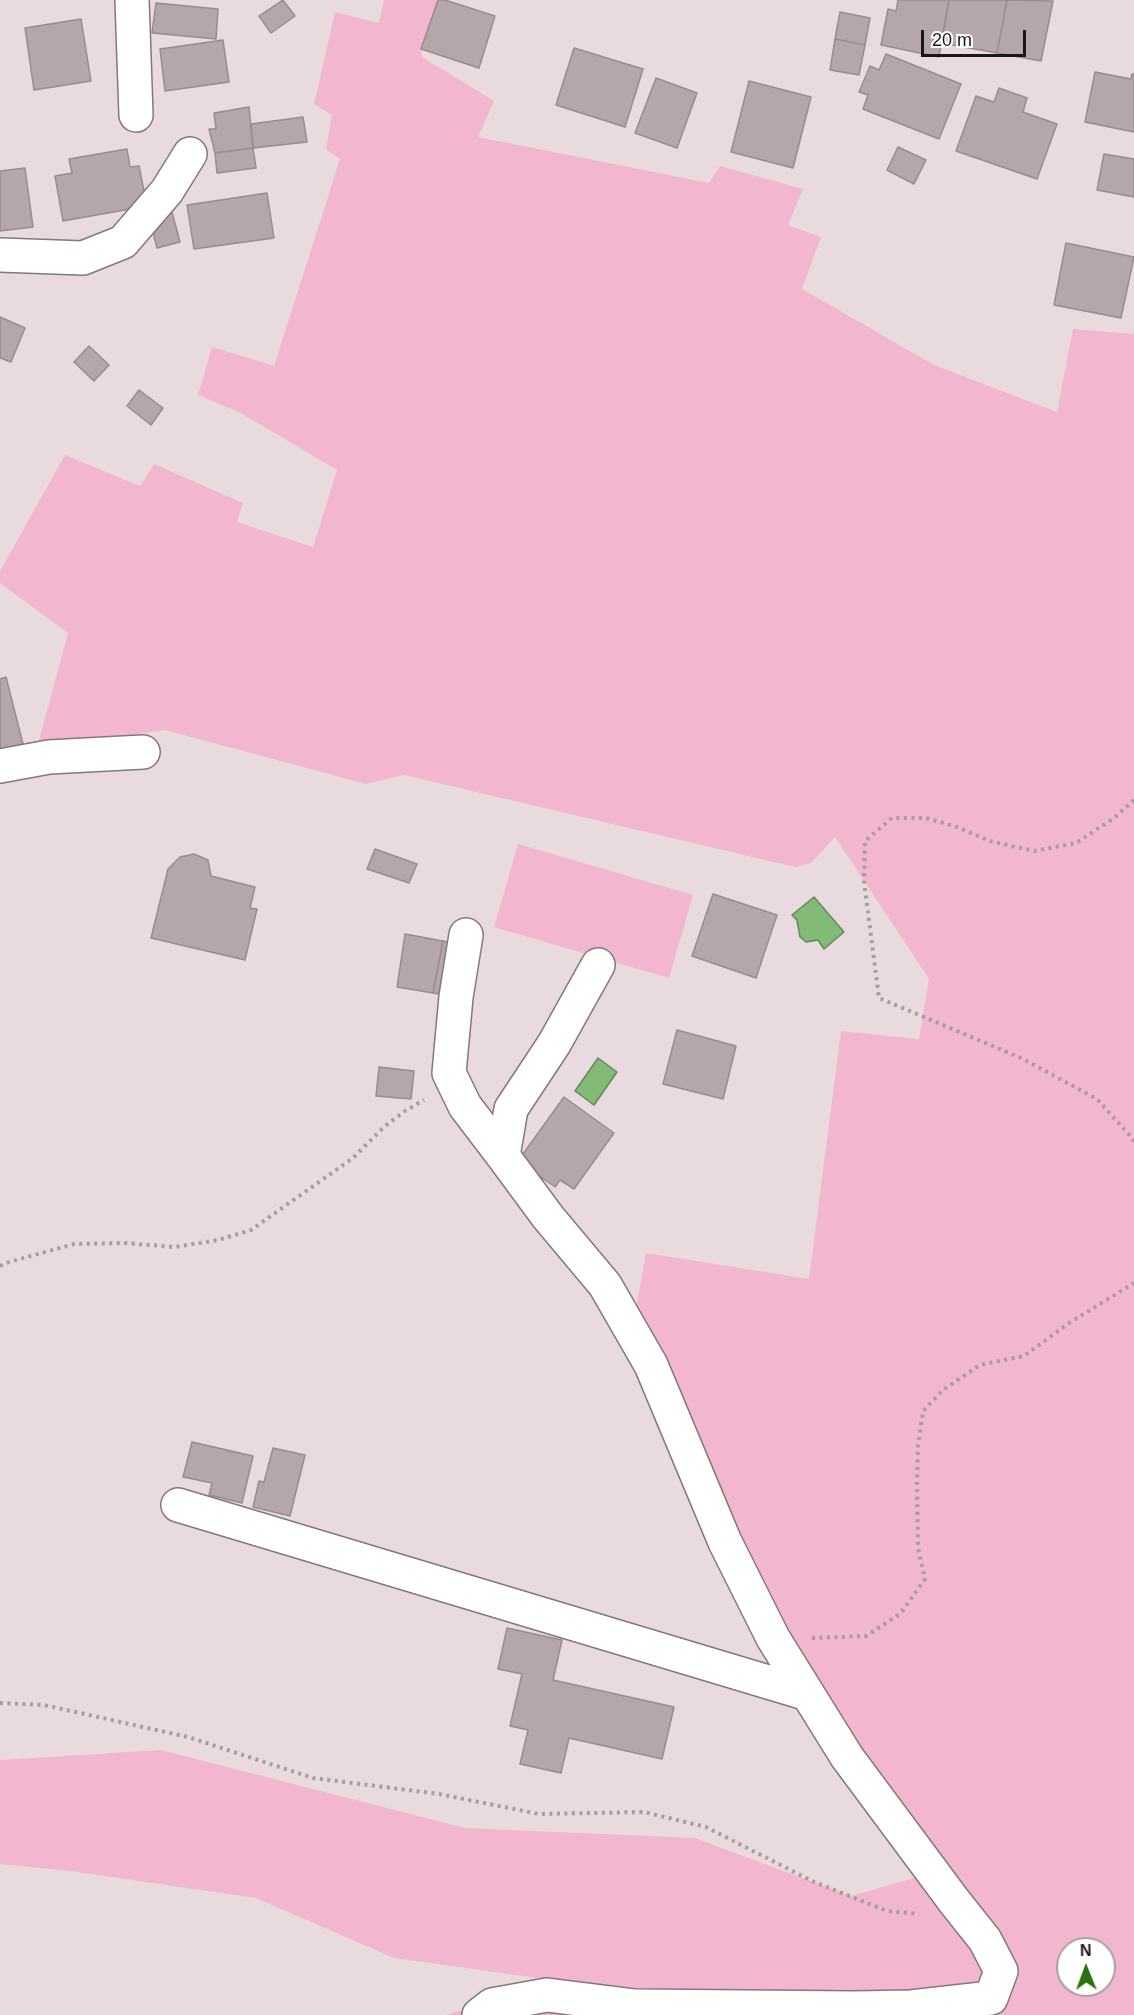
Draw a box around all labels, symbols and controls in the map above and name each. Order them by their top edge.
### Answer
scale bar [924,18,1029,56]
text: 20 m [932,30,972,50]
north arrow [1056,1937,1116,1997]
text: N [1080,1942,1092,1959]

